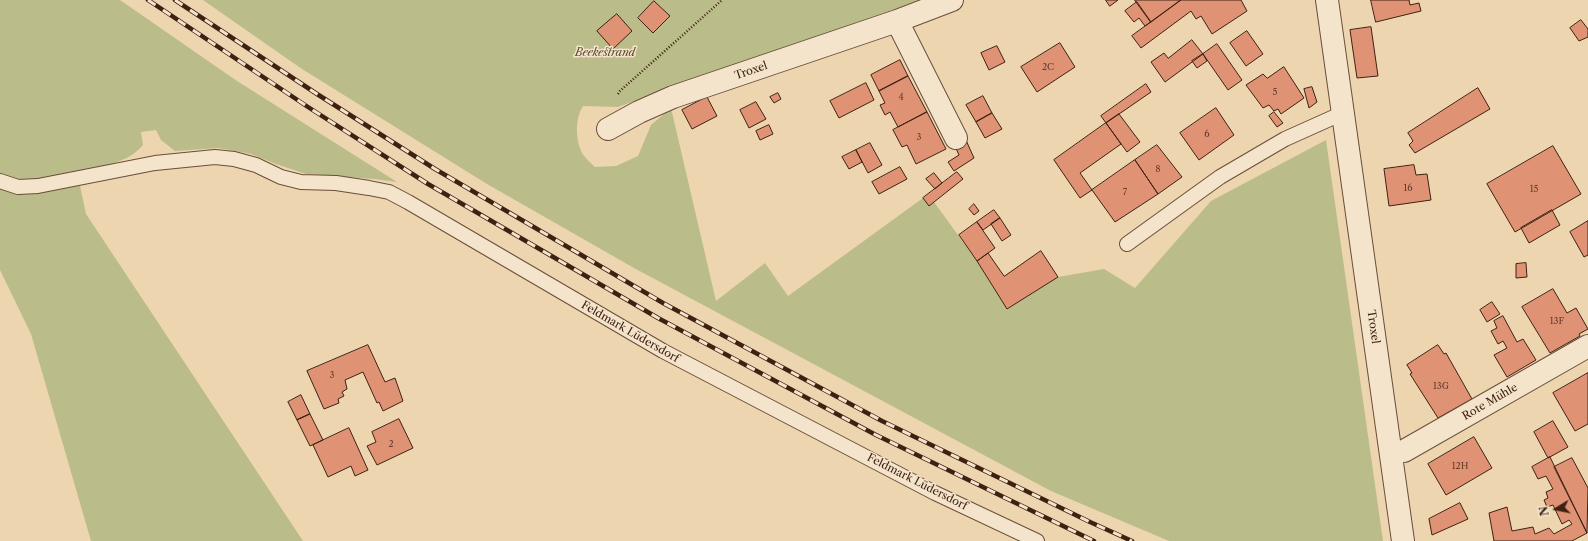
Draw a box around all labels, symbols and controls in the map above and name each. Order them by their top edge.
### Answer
park label: Beekestrand [575,46,635,60]
street label: Troxel [733,59,769,83]
house number: 2C [1042,62,1054,72]
house number: 5 [1273,87,1277,97]
house number: 4 [898,92,904,102]
house number: 6 [1204,129,1210,139]
house number: 3 [917,132,921,142]
house number: 8 [1155,164,1161,174]
house number: 16 [1403,183,1413,193]
house number: 15 [1530,184,1538,194]
house number: 7 [1123,187,1127,197]
street label: Feldmark Lüdersdorf [579,299,681,365]
street label: Troxel [1364,309,1382,345]
house number: 13F [1550,316,1564,326]
house number: 3 [330,370,334,380]
house number: 13G [1433,381,1449,391]
street label: Rote Mühle [1460,381,1520,423]
house number: 2 [388,439,394,449]
street label: Feldmark Lüdersdorf [865,451,969,513]
house number: 12H [1452,461,1468,471]
north arrow [1536,489,1576,529]
text: N [1536,505,1552,517]

